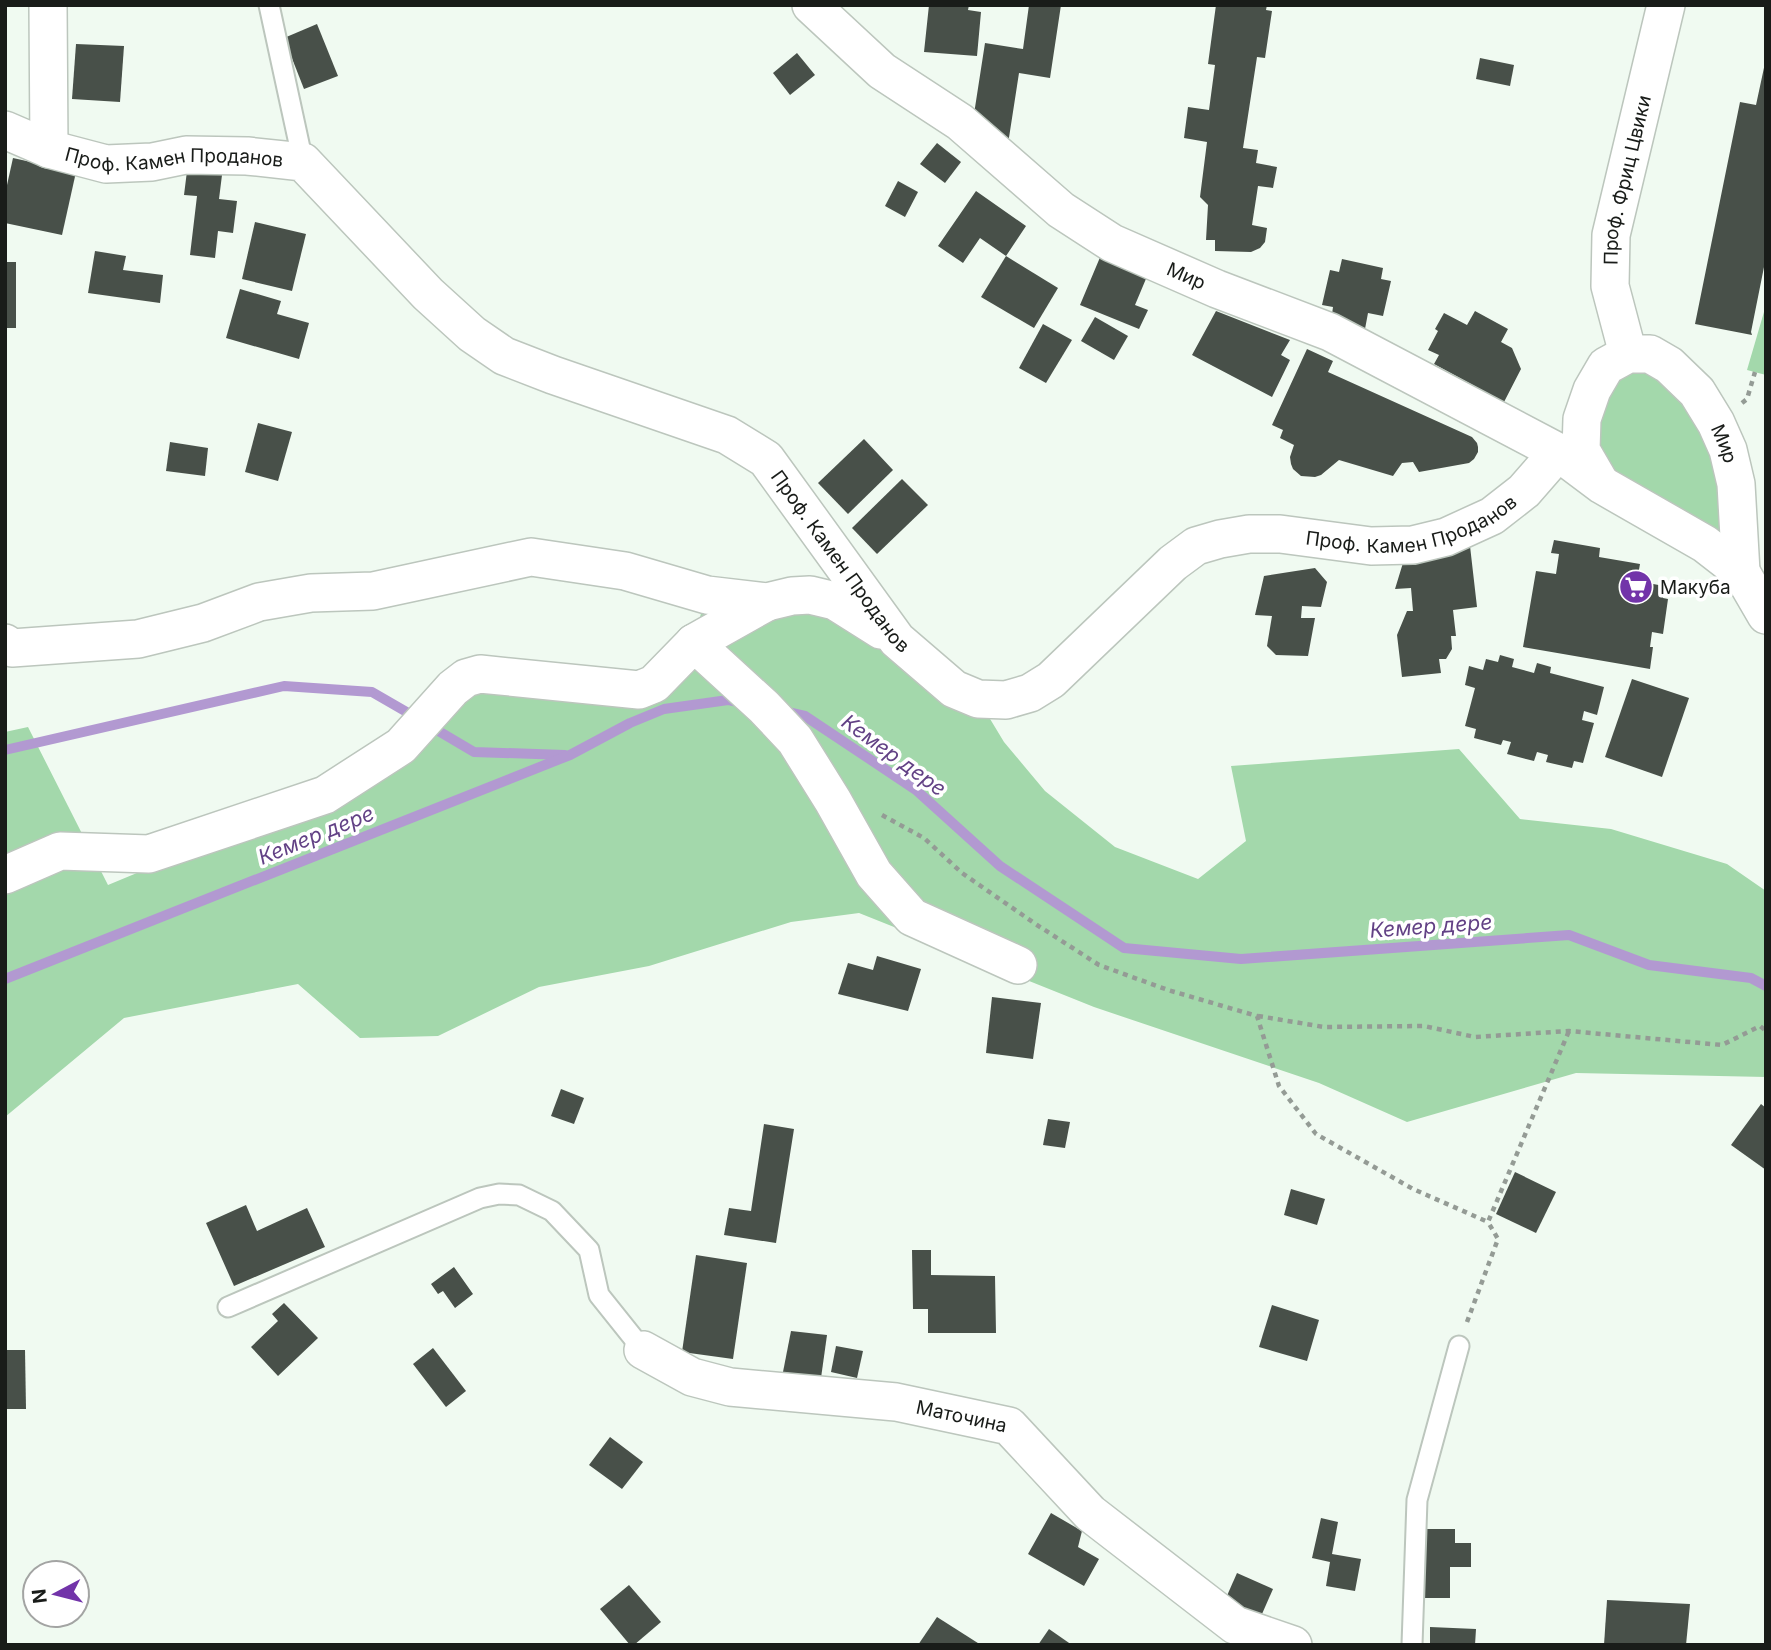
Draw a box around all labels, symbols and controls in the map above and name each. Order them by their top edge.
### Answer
street label: Проф. Фриц Цвики [1599,93,1656,265]
street label: Проф. Камен Проданов [63,142,284,176]
street label: Мир [1163,257,1209,294]
street label: Мир [1706,420,1742,465]
street label: Проф. Камен Проданов [766,466,914,657]
street label: Проф. Камен Проданов [1304,490,1521,558]
supermarket icon: Макуба [1617,568,1655,606]
place label: Макуба [1660,576,1731,599]
water label: Кемер дере [837,709,951,801]
water label: Кемер дере [254,800,378,870]
water label: Кемер дере [1369,909,1493,943]
street label: Маточина [914,1395,1009,1437]
north arrow [21,1559,91,1629]
text: N [27,1587,52,1605]

